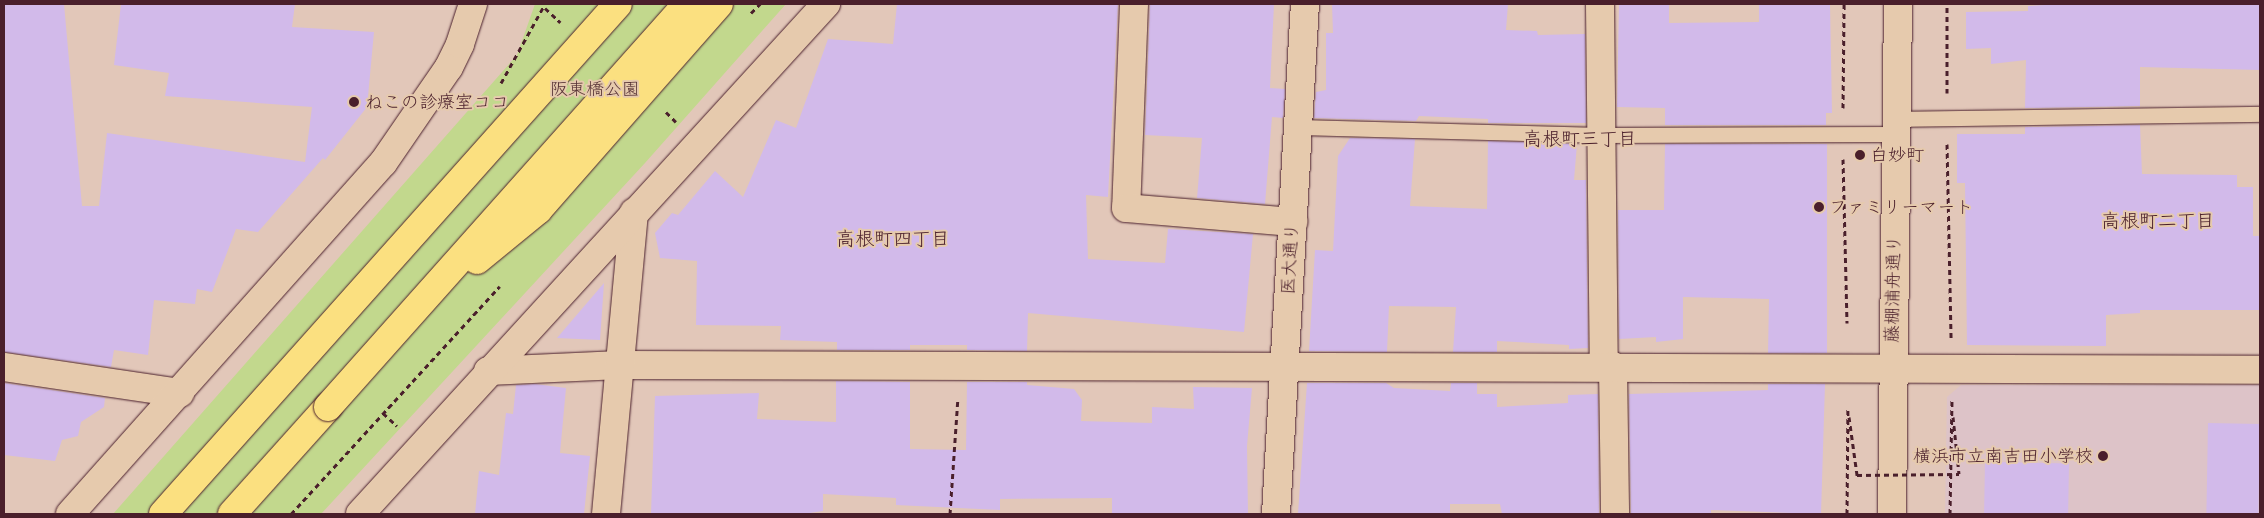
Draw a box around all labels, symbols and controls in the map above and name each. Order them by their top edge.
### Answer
park label: 阪東橋公園 [550,78,640,100]
place label: ねこの診療室ココ [365,91,509,113]
marker: ねこの診療室ココ [347,95,361,109]
district label: 高根町三丁目 [1523,128,1637,150]
place label: 白妙町 [1870,144,1924,166]
marker: 白妙町 [1854,149,1866,161]
place label: ファミリーマート [1829,196,1973,218]
marker: ファミリーマート [1813,201,1825,213]
district label: 高根町二丁目 [2101,210,2215,232]
street label: 医大通り [1277,222,1303,296]
district label: 高根町四丁目 [836,228,950,250]
street label: 藤棚浦舟通り [1881,235,1905,343]
place label: 横浜市立南吉田小学校 [1913,445,2093,467]
marker: 横浜市立南吉田小学校 [2097,450,2109,462]

